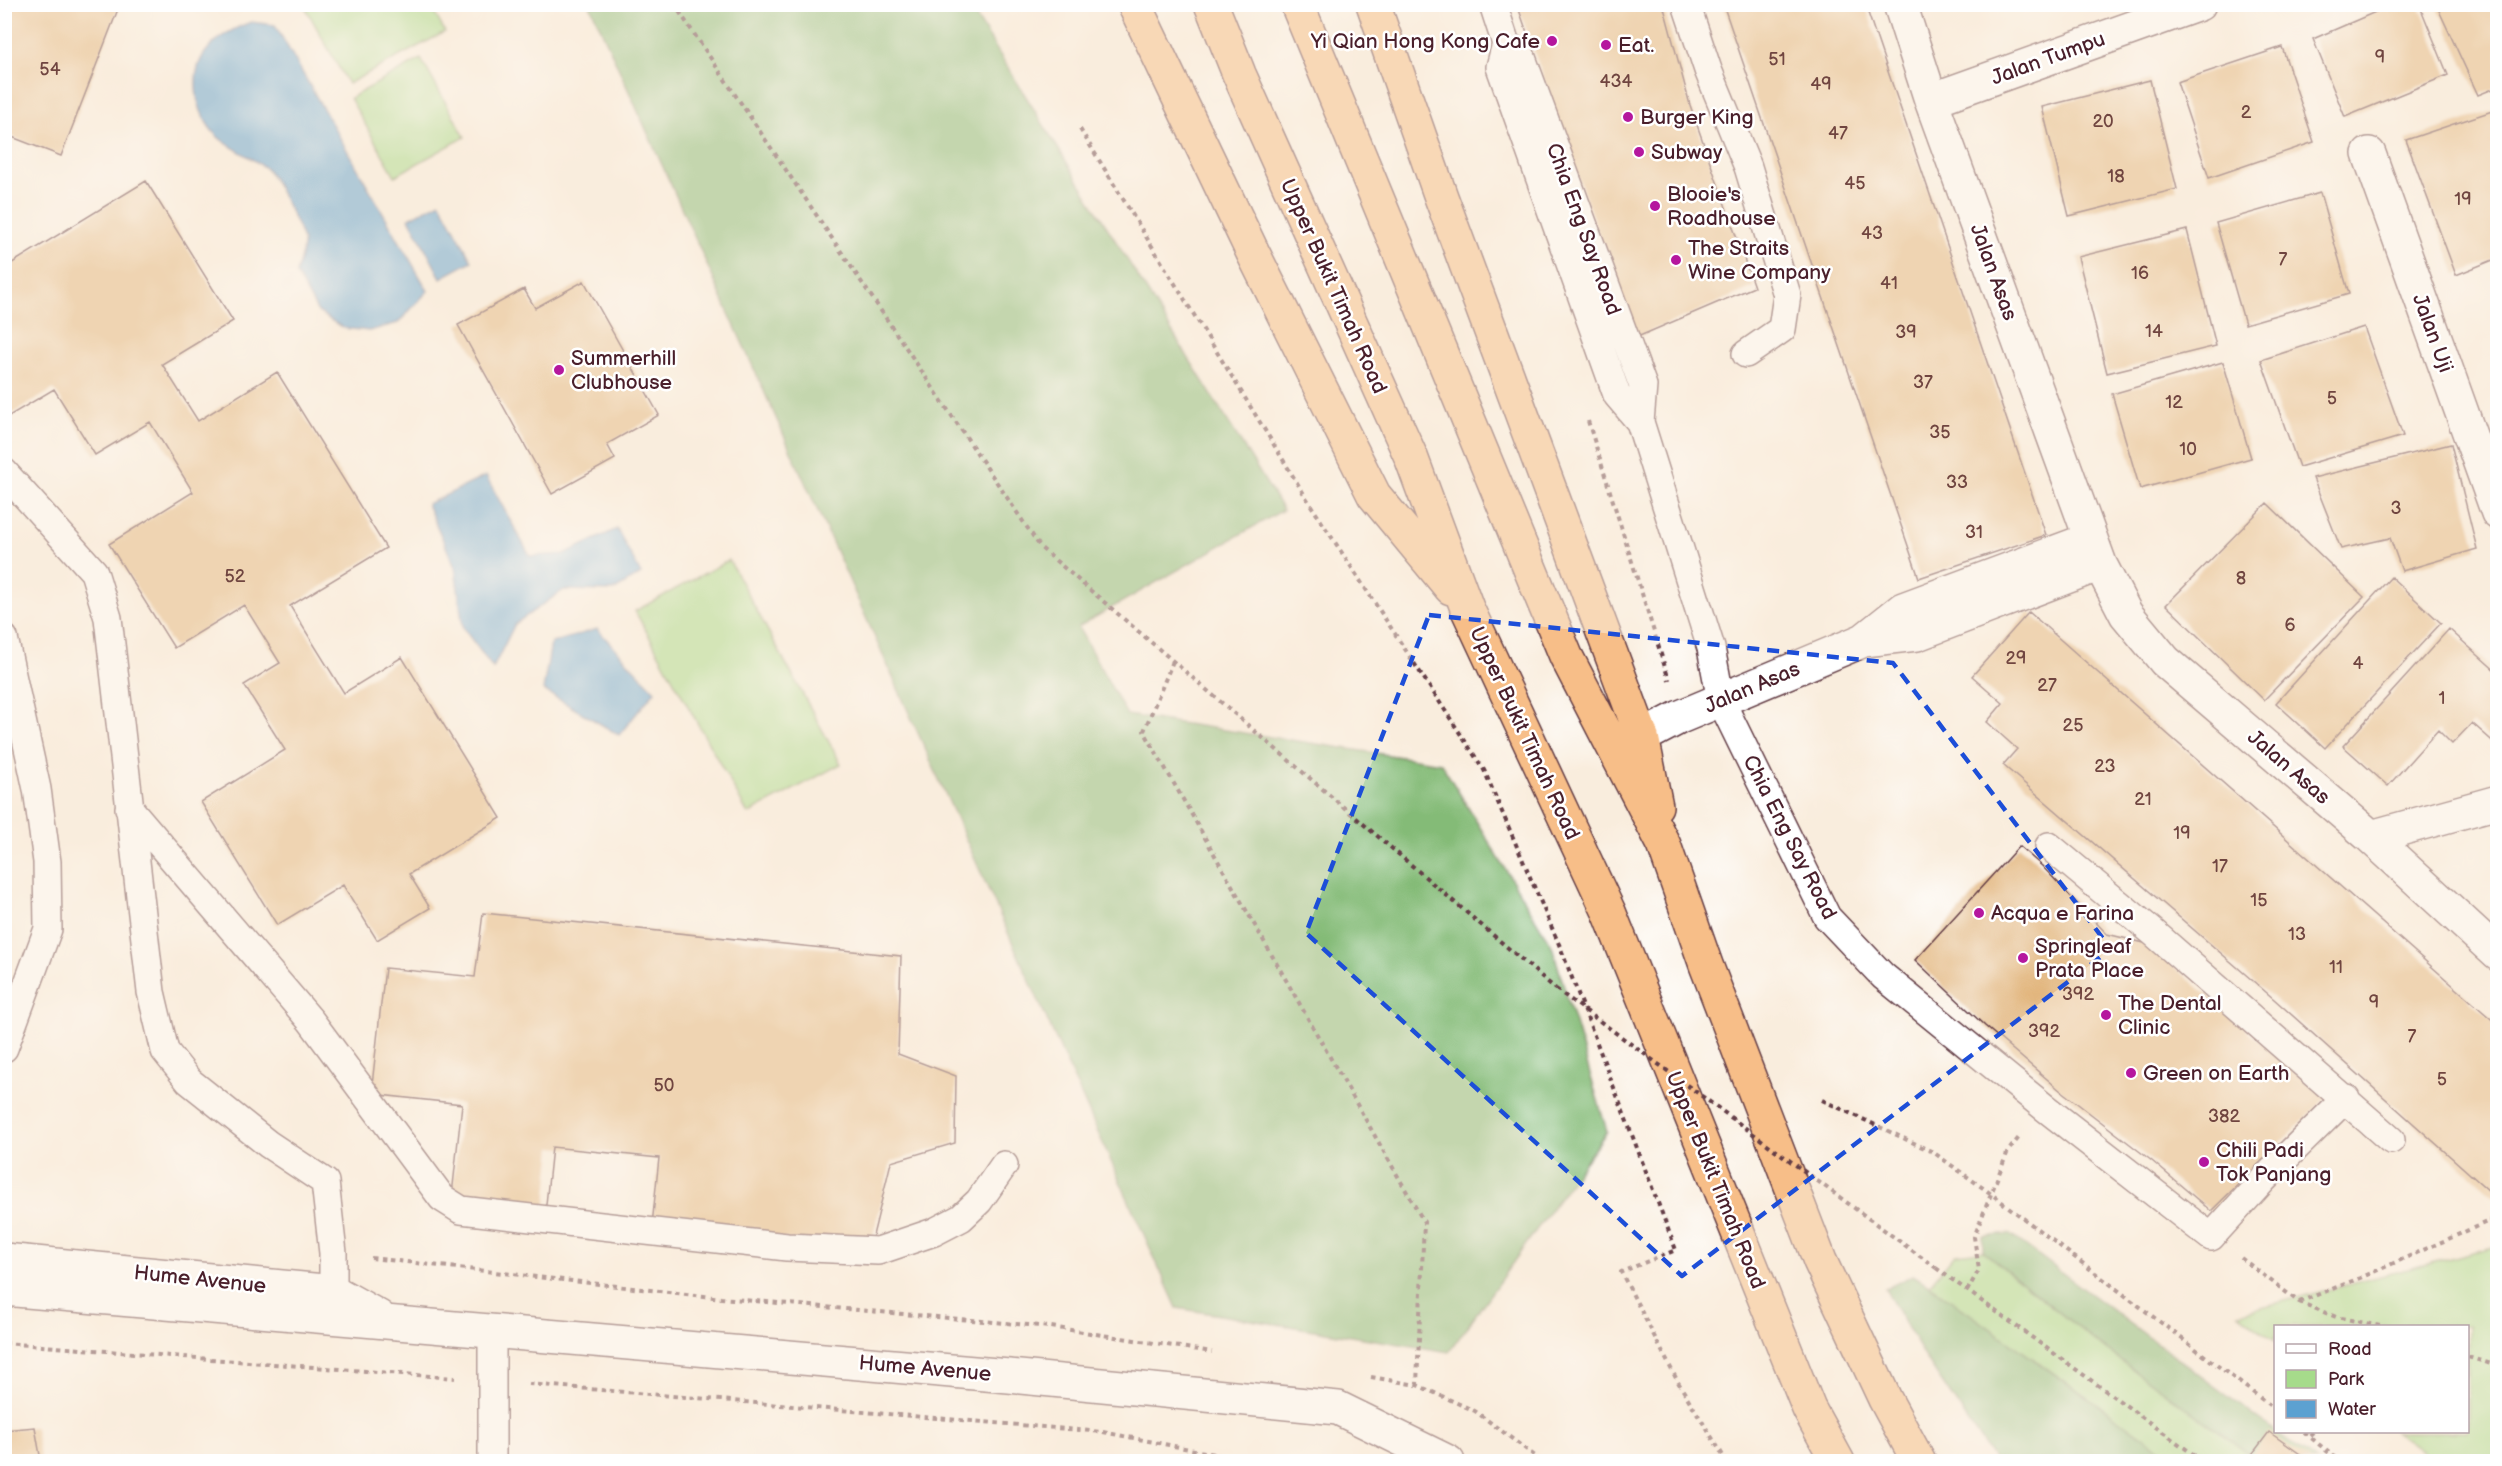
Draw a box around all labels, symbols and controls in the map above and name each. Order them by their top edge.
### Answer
street label: Jalan Tumpu [1988,26,2109,91]
place label: Yi Qian Hong Kong Cafe [1310,29,1540,54]
place label: Eat. [1618,33,1654,58]
marker: Yi Qian Hong Kong Cafe [1545,34,1559,48]
marker: Eat. [1599,38,1613,52]
house number: 9 [2375,47,2385,68]
house number: 51 [1768,49,1786,70]
house number: 54 [39,59,61,80]
house number: 434 [1599,71,1633,92]
house number: 49 [1810,74,1832,95]
house number: 2 [2241,102,2252,123]
place label: Burger King [1640,105,1754,130]
marker: Burger King [1621,110,1635,124]
house number: 20 [2092,111,2114,132]
house number: 47 [1828,123,1848,144]
street label: Chia Eng Say Road [1541,140,1626,319]
place label: Subway [1651,140,1723,165]
marker: Subway [1632,145,1646,159]
house number: 18 [2107,166,2125,187]
house number: 45 [1844,173,1866,194]
street label: Upper Bukit Timah Road [1275,175,1392,397]
place label: Blooie's Roadhouse [1667,182,1776,231]
house number: 19 [2454,189,2472,210]
marker: Blooie's Roadhouse [1648,199,1662,213]
street label: Jalan Asas [1964,220,2023,324]
house number: 43 [1861,223,1883,244]
place label: The Straits Wine Company [1688,236,1831,285]
house number: 7 [2279,249,2288,270]
marker: The Straits Wine Company [1669,253,1683,267]
house number: 16 [2131,263,2149,284]
house number: 41 [1880,273,1898,294]
street label: Jalan Uji [2407,291,2458,376]
house number: 14 [2145,321,2163,342]
house number: 39 [1895,322,1917,343]
place label: Summerhill Clubhouse [571,346,676,395]
marker: Summerhill Clubhouse [552,363,566,377]
house number: 37 [1913,372,1933,393]
house number: 5 [2327,388,2337,409]
house number: 12 [2165,392,2183,413]
house number: 35 [1929,422,1951,443]
house number: 10 [2179,439,2197,460]
house number: 33 [1946,472,1968,493]
house number: 3 [2390,498,2402,519]
house number: 31 [1965,522,1983,543]
house number: 52 [225,566,246,587]
house number: 8 [2236,568,2246,589]
house number: 6 [2285,615,2296,636]
street label: Upper Bukit Timah Road [1464,623,1585,844]
house number: 29 [2005,648,2027,669]
house number: 4 [2353,653,2364,674]
street label: Jalan Asas [1701,656,1804,719]
house number: 27 [2037,675,2057,696]
house number: 1 [2439,688,2445,709]
house number: 25 [2063,715,2083,736]
street label: Jalan Asas [2242,725,2335,810]
street label: Chia Eng Say Road [1737,751,1842,924]
house number: 23 [2094,756,2116,777]
house number: 21 [2134,789,2152,810]
house number: 19 [2173,823,2191,844]
house number: 17 [2212,856,2228,877]
house number: 15 [2250,890,2268,911]
place label: Acqua e Farina [1991,901,2134,926]
marker: Acqua e Farina [1972,906,1986,920]
house number: 13 [2288,924,2306,945]
place label: Springleaf Prata Place [2035,934,2144,983]
marker: Springleaf Prata Place [2016,951,2030,965]
house number: 11 [2329,957,2343,978]
house number: 392 [2062,984,2094,1005]
place label: The Dental Clinic [2118,991,2222,1040]
house number: 9 [2369,992,2379,1013]
marker: The Dental Clinic [2099,1008,2113,1022]
house number: 392 [2028,1021,2060,1042]
house number: 7 [2408,1026,2417,1047]
place label: Green on Earth [2143,1061,2289,1086]
marker: Green on Earth [2124,1066,2138,1080]
street label: Upper Bukit Timah Road [1660,1068,1771,1293]
house number: 5 [2437,1069,2447,1090]
house number: 50 [654,1075,674,1096]
house number: 382 [2208,1106,2240,1127]
place label: Chili Padi Tok Panjang [2216,1138,2331,1187]
marker: Chili Padi Tok Panjang [2197,1155,2211,1169]
street label: Hume Avenue [132,1260,267,1299]
legend [2274,1325,2469,1433]
text: Road [2328,1339,2372,1360]
street label: Hume Avenue [858,1350,992,1387]
text: Park [2328,1369,2364,1390]
text: Water [2328,1399,2376,1420]

